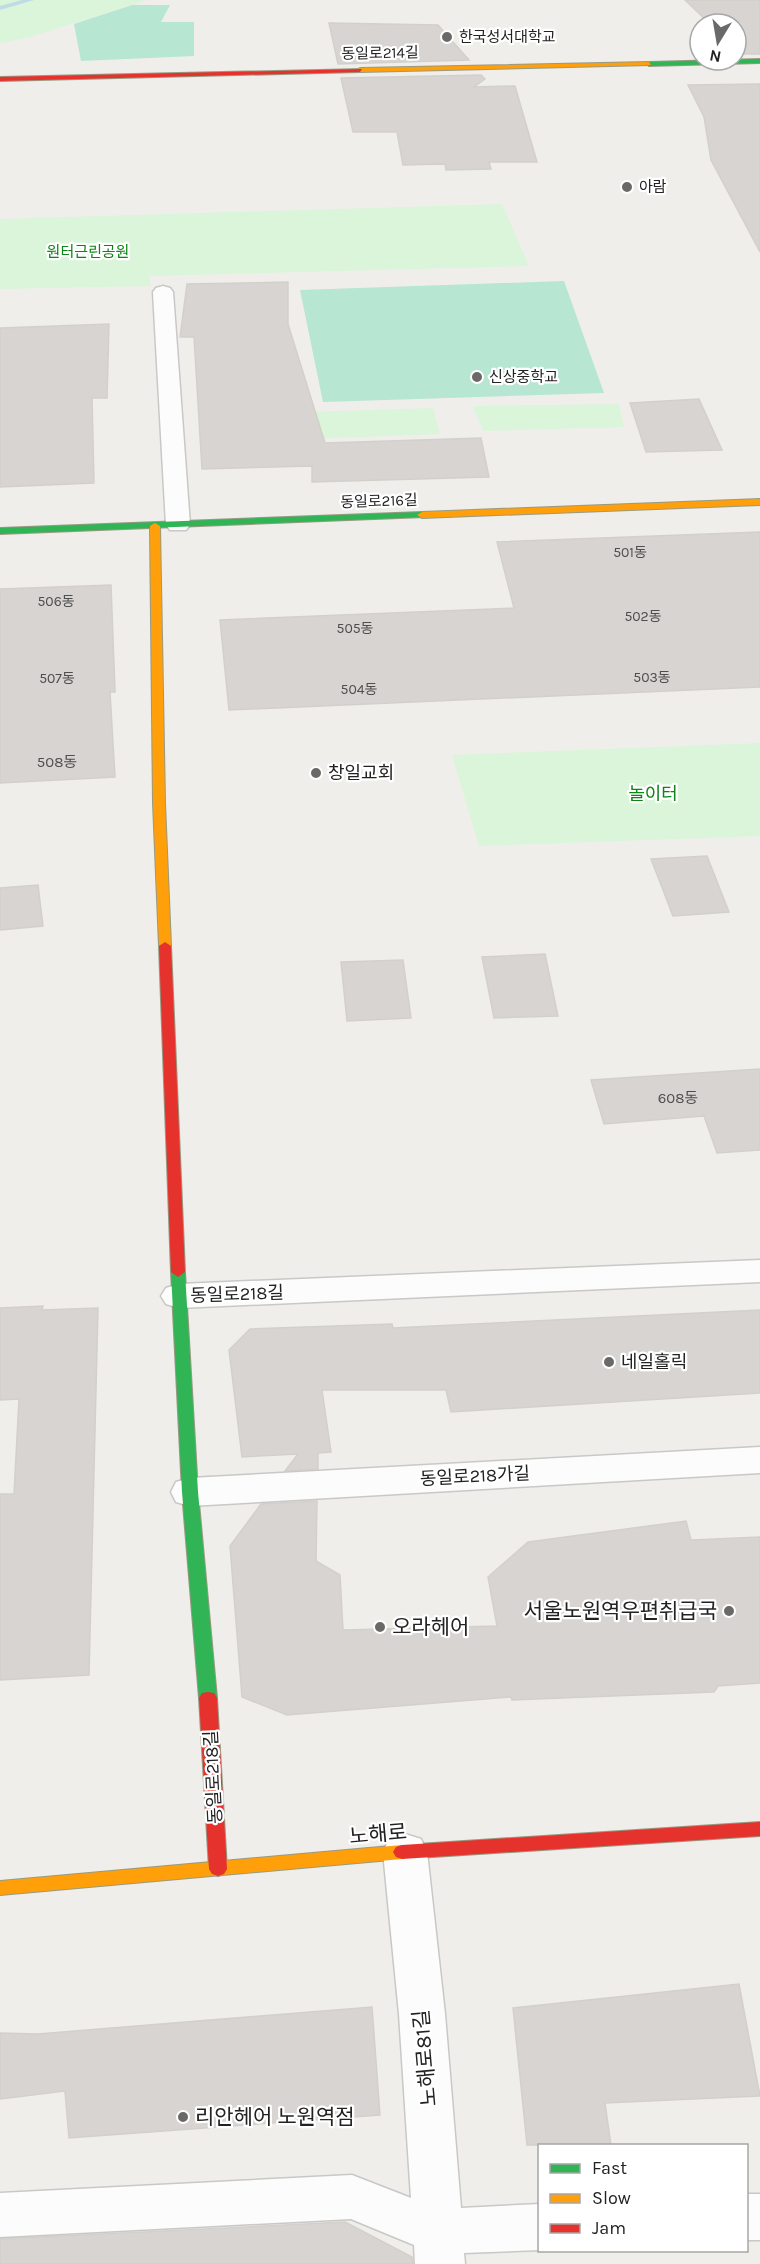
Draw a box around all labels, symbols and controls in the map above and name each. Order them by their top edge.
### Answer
north arrow [688,12,748,72]
place label: 한국성서대학교 [459,28,556,46]
marker: 한국성서대학교 [440,30,454,44]
street label: 동일로214길 [341,43,419,63]
text: N [708,46,723,67]
place label: 아람 [639,178,667,196]
marker: 아람 [620,180,634,194]
park label: 원터근린공원 [47,243,129,261]
place label: 신상중학교 [489,368,558,386]
marker: 신상중학교 [470,370,484,384]
street label: 동일로216길 [340,491,418,511]
house number: 501동 [613,544,647,561]
house number: 506동 [37,593,75,610]
house number: 502동 [624,608,662,625]
house number: 505동 [337,620,374,637]
house number: 503동 [633,669,671,686]
house number: 507동 [39,670,75,687]
house number: 504동 [341,681,378,698]
house number: 508동 [37,753,77,771]
place label: 창일교회 [328,762,394,784]
marker: 창일교회 [309,766,323,780]
park label: 놀이터 [628,783,678,805]
house number: 608동 [658,1089,698,1107]
street label: 동일로218길 [190,1281,284,1307]
place label: 네일홀릭 [621,1351,687,1373]
marker: 네일홀릭 [602,1355,616,1369]
street label: 동일로218가길 [419,1462,531,1490]
place label: 서울노원역우편취급국 [524,1599,717,1623]
marker: 서울노원역우편취급국 [722,1604,736,1618]
place label: 오라헤어 [392,1615,469,1639]
marker: 오라헤어 [373,1620,387,1634]
street label: 동일로218길 [200,1730,226,1824]
street label: 노해로 [348,1820,408,1848]
street label: 노해로81길 [409,2009,441,2107]
place label: 리안헤어 노원역점 [195,2105,355,2129]
marker: 리안헤어 노원역점 [176,2110,190,2124]
legend [538,2144,748,2252]
text: Fast [592,2157,627,2179]
text: Slow [592,2187,631,2209]
text: Jam [592,2217,626,2239]

